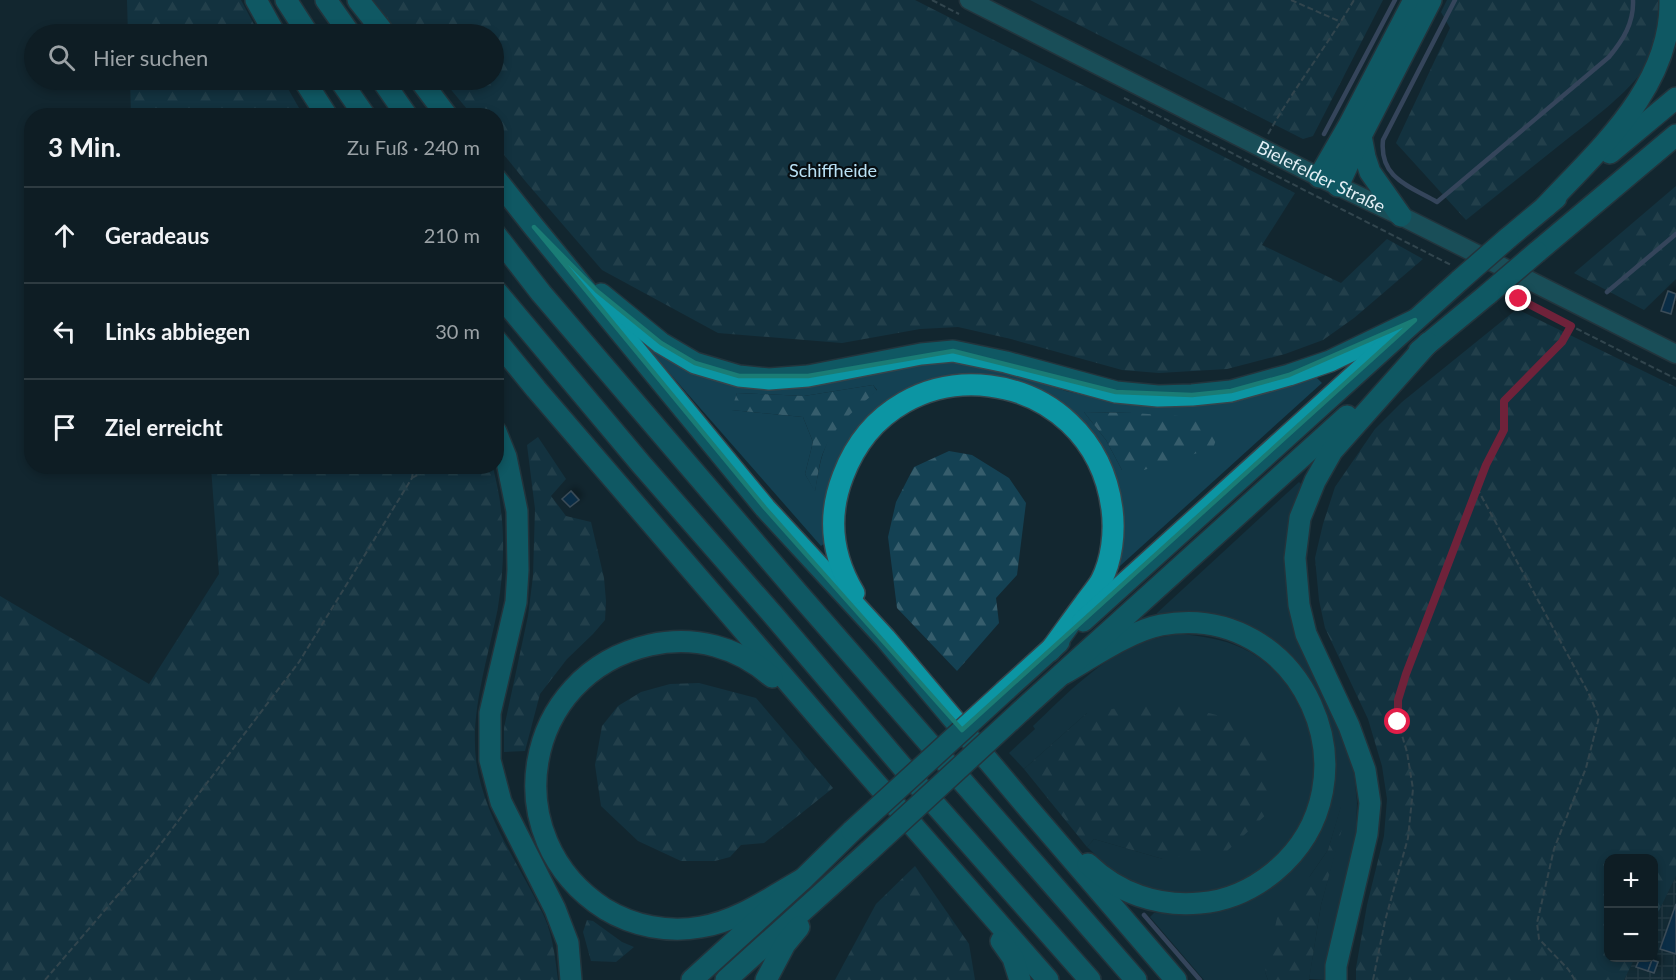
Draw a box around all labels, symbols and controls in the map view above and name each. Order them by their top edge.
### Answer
search box [24,24,504,90]
icon: search [45,41,78,74]
text: Hier suchen [93,44,208,71]
text: 3 Min. [48,131,121,163]
text: Zu Fuß · 240 m [347,135,480,159]
street label: Bielefelder Straße [1253,135,1389,217]
park label: Schiffheide [789,159,877,181]
icon: ahead [48,219,81,252]
text: Geradeaus [105,222,209,249]
text: 210 m [424,223,480,247]
route end [1505,285,1531,311]
icon: left [48,315,81,348]
text: Links abbiegen [105,318,250,345]
text: 30 m [435,319,480,343]
icon: arrive [48,411,81,444]
text: Ziel erreicht [105,414,223,441]
route start [1384,708,1410,734]
map controls [1604,854,1658,962]
button: + [1604,854,1658,908]
button: − [1604,908,1658,962]

